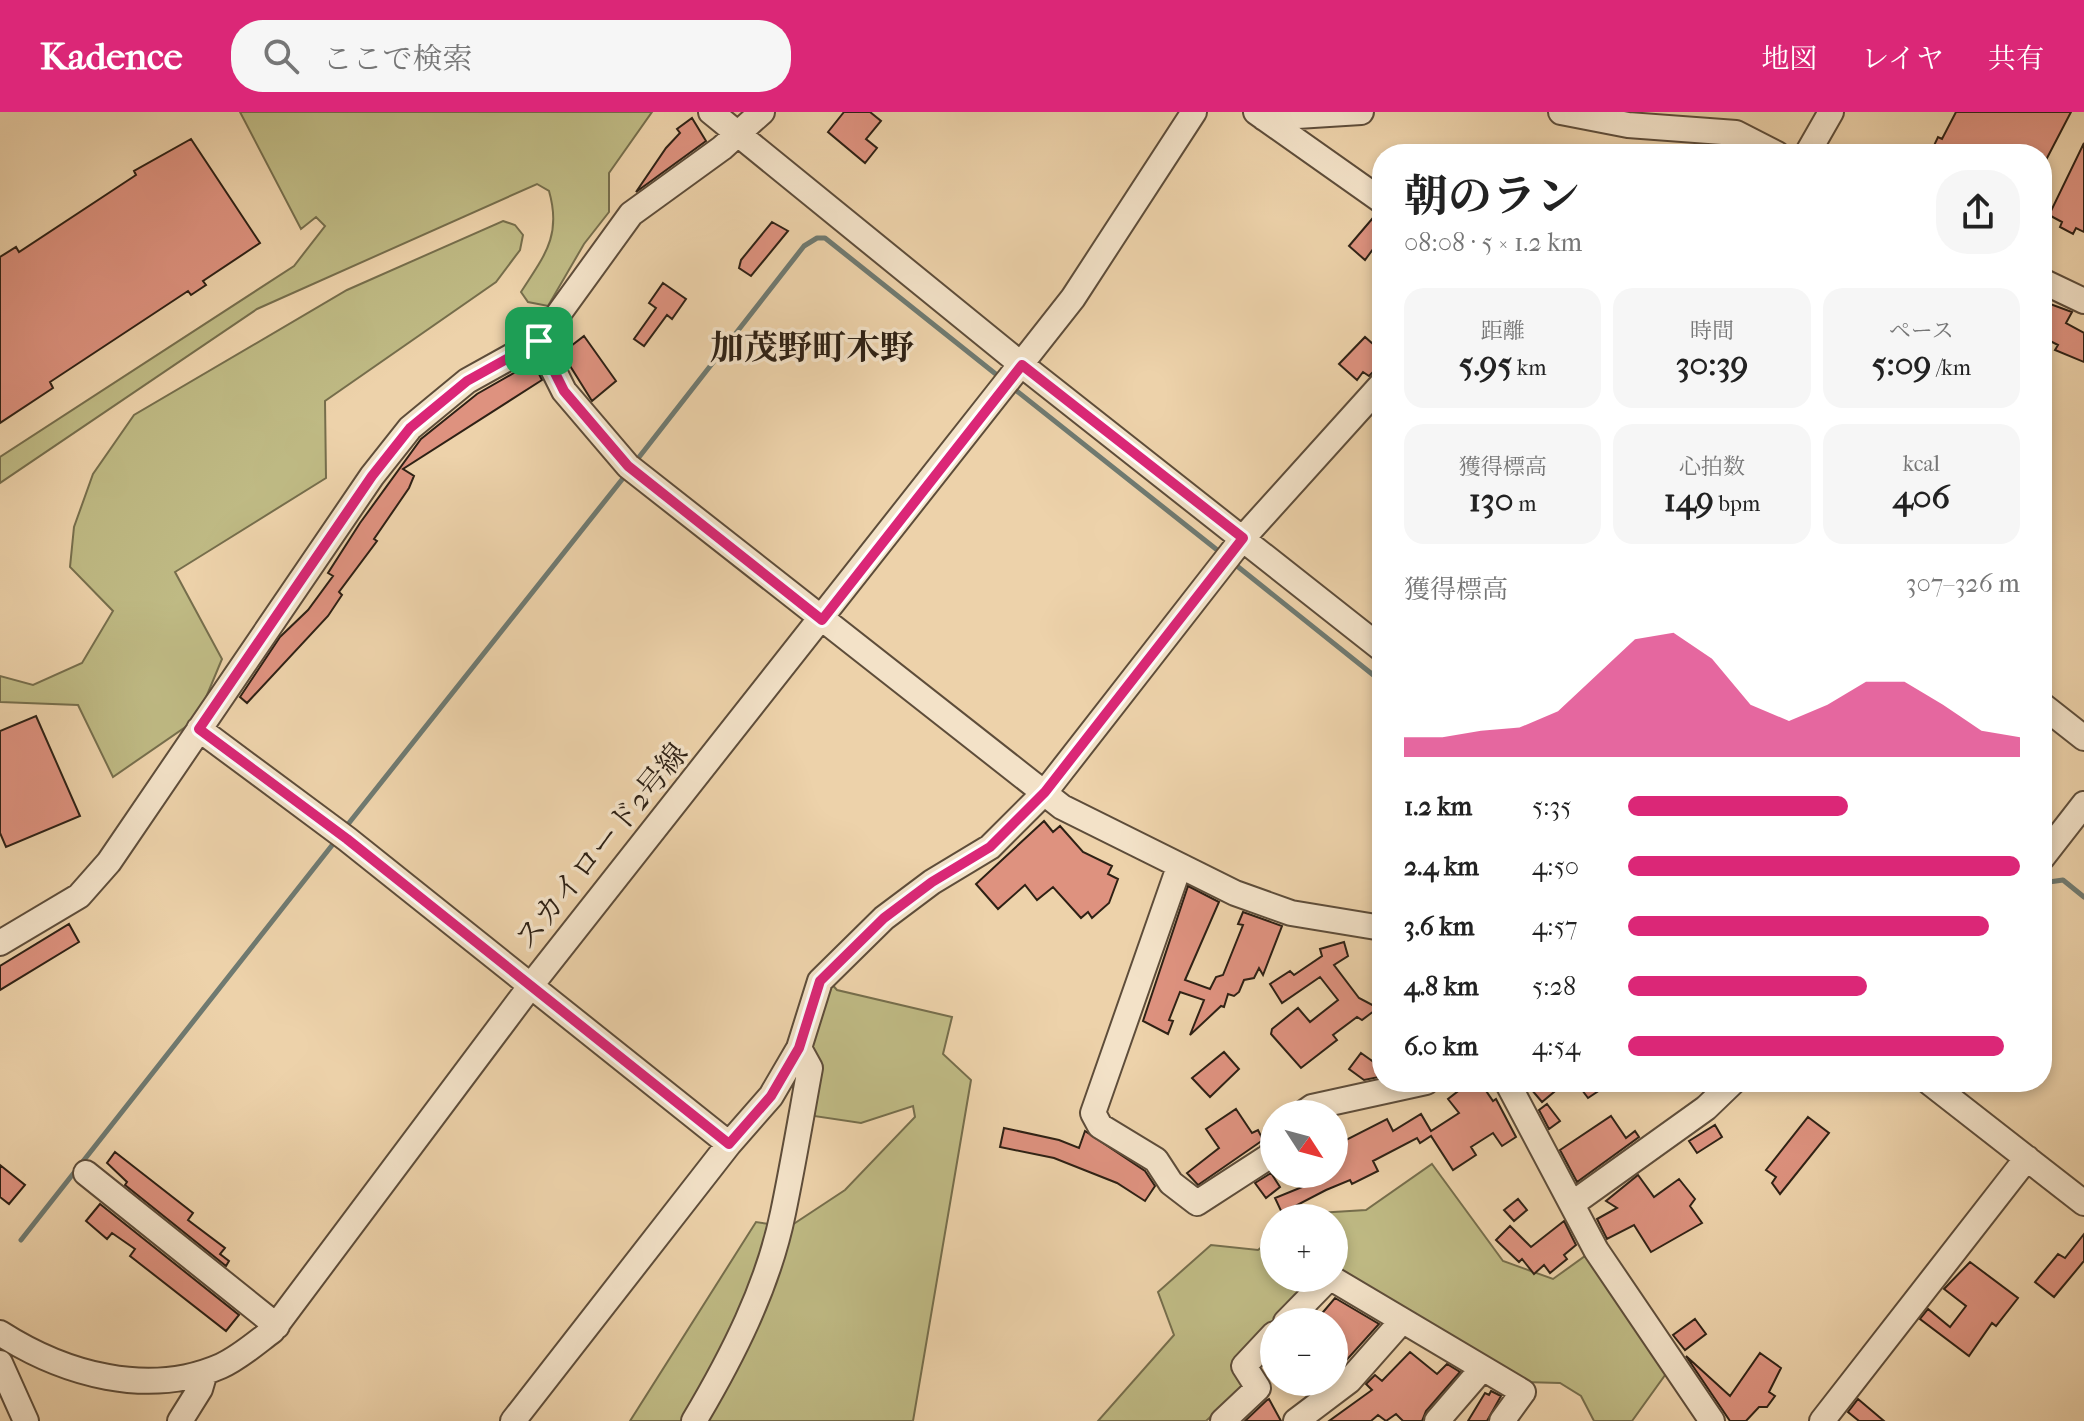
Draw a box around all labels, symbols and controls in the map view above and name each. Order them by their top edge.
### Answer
search box [231,20,791,92]
text: Kadence [40,34,183,79]
icon: search [259,34,303,78]
text: ここで検索 [323,42,473,77]
text: 地図 [1761,42,1817,75]
text: レイヤ [1861,42,1944,75]
text: 共有 [1988,42,2044,75]
button: share [1936,170,2020,254]
text: 朝のラン [1404,171,1580,222]
text: 08:08 · 5 × 1.2 km [1404,227,1582,258]
pin [505,307,573,375]
text: 距離 [1481,318,1525,344]
text: 時間 [1690,318,1734,344]
text: ペース [1889,318,1954,344]
icon: arrive [517,319,561,363]
district label: 加茂野町木野 [710,328,914,368]
text: 5.95 [1459,344,1512,384]
text: 30:39 [1676,344,1748,384]
text: 5:09 [1872,344,1931,384]
text: km [1512,355,1546,381]
text: /km [1931,355,1971,381]
text: kcal [1903,451,1940,477]
text: 獲得標高 [1459,454,1547,480]
text: 心拍数 [1679,454,1745,480]
text: 406 [1893,477,1950,517]
text: 130 [1469,480,1514,520]
text: 149 [1664,480,1714,520]
text: m [1514,491,1537,517]
text: bpm [1714,491,1760,517]
text: 307–326 m [1906,568,2020,599]
text: 獲得標高 [1404,574,1508,605]
street label: スカイロード2号線 [508,736,695,956]
text: 1.2 km [1404,791,1472,822]
text: 5:35 [1532,791,1571,822]
text: 2.4 km [1404,851,1479,882]
text: 4:50 [1532,851,1579,882]
text: 3.6 km [1404,911,1474,942]
text: 4:57 [1532,911,1577,942]
text: 4.8 km [1404,971,1479,1002]
text: 5:28 [1532,971,1576,1002]
text: 6.0 km [1404,1031,1478,1062]
text: 4:54 [1532,1031,1580,1062]
north arrow [1260,1100,1348,1188]
map controls [1260,1100,1348,1396]
button: + [1260,1204,1348,1292]
button: − [1260,1308,1348,1396]

